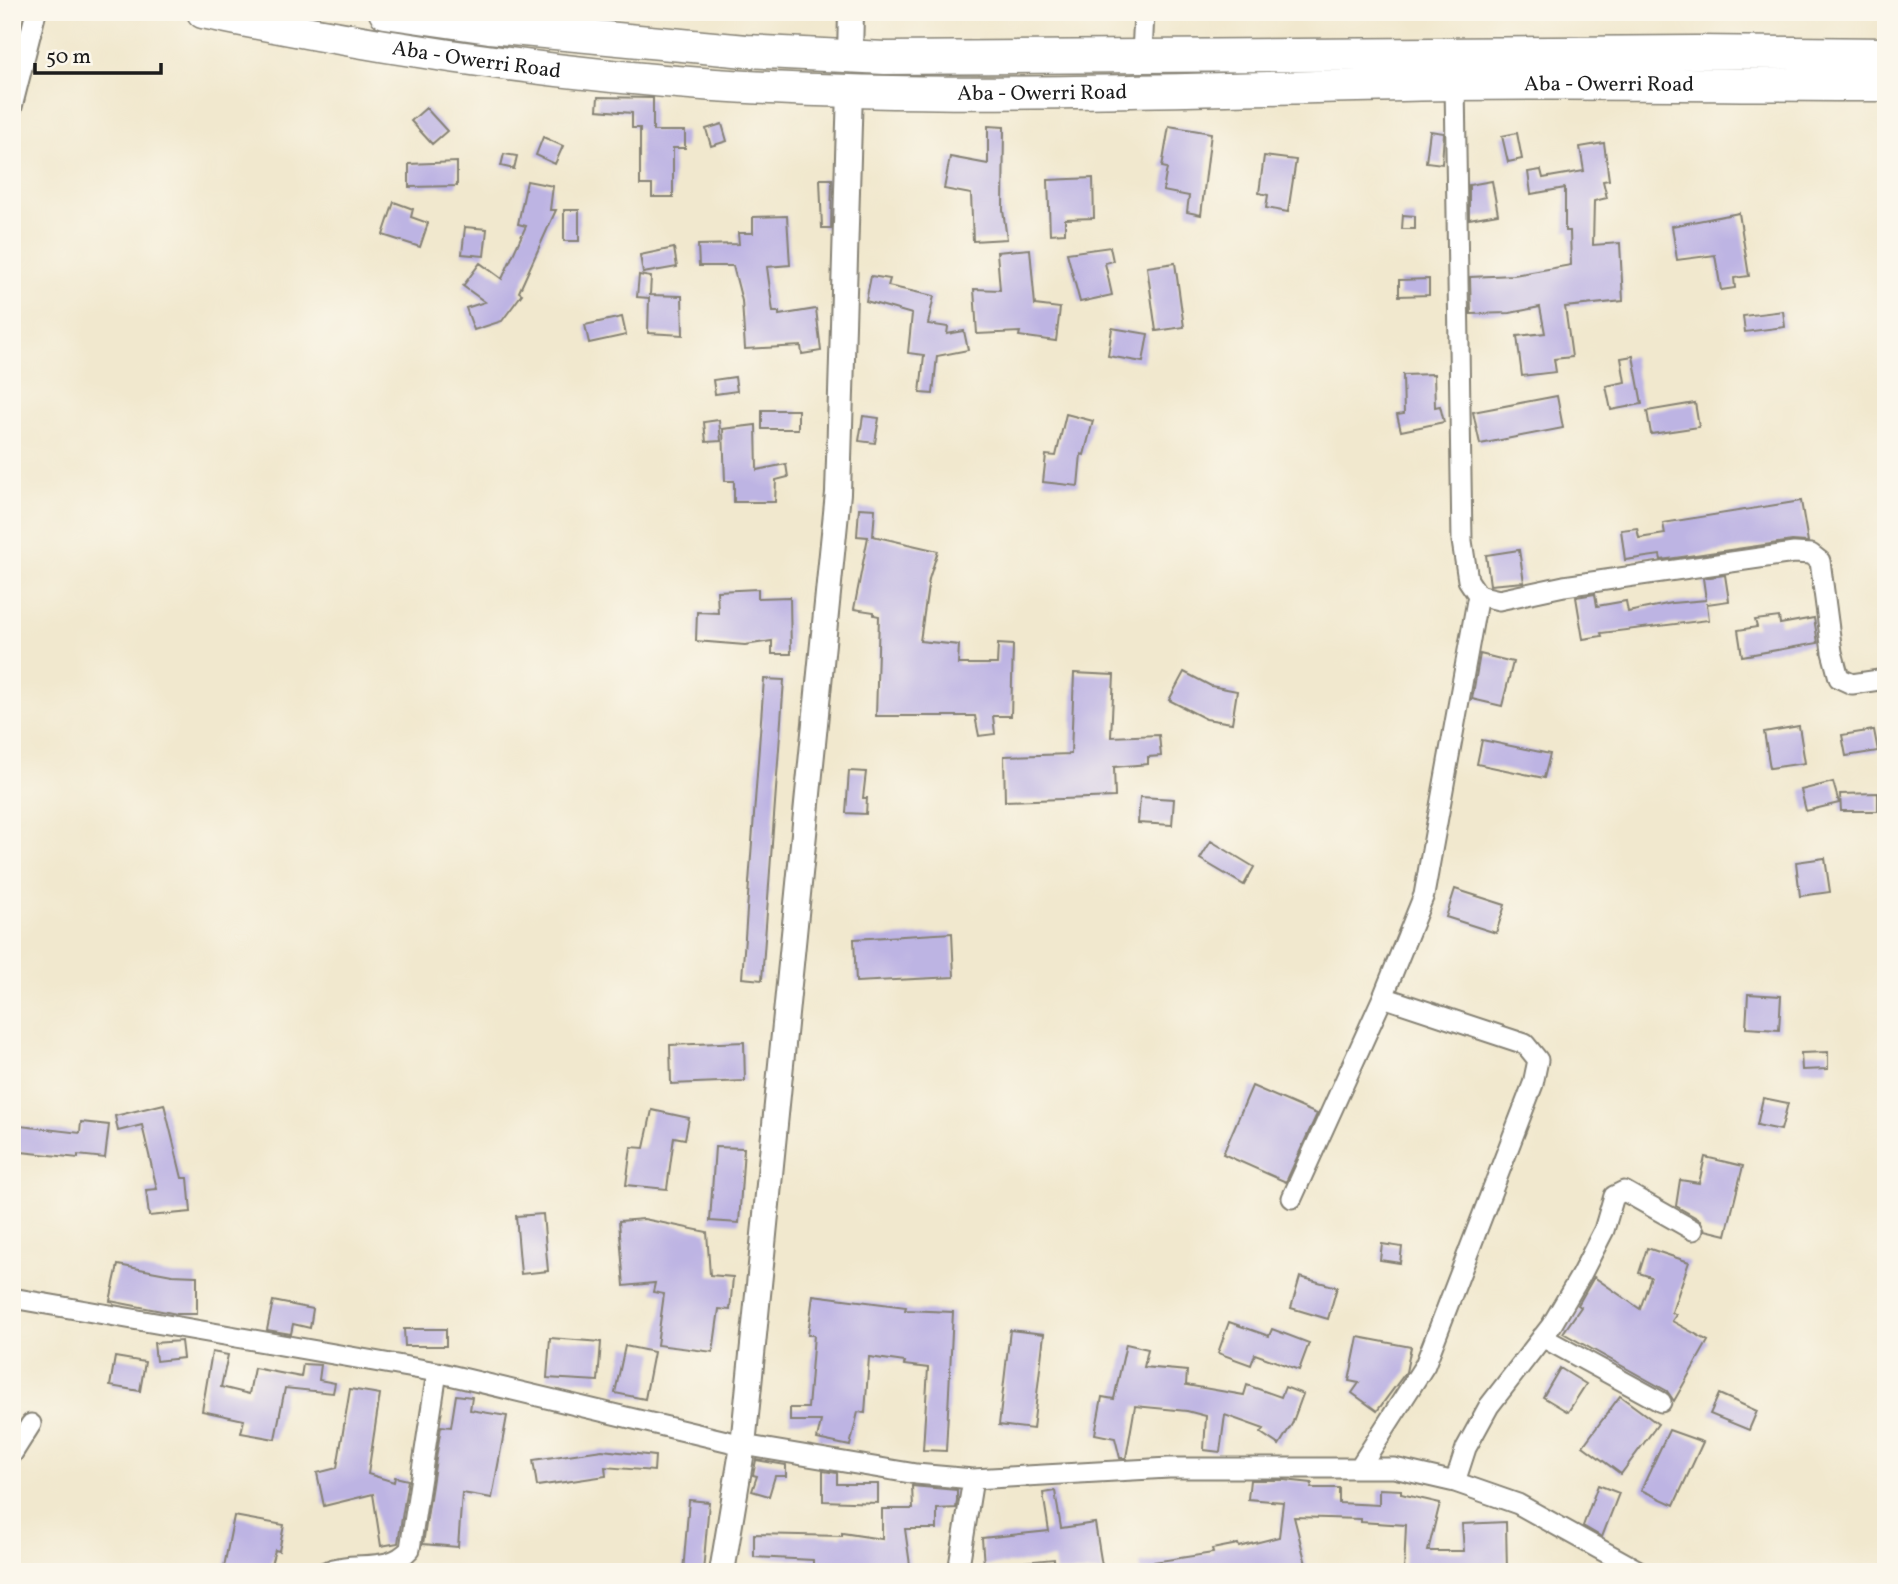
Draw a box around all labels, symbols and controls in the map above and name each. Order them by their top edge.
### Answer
scale bar [35,32,161,76]
street label: Aba - Owerri Road [390,34,563,87]
text: 50 m [46,43,91,72]
street label: Aba - Owerri Road [1524,70,1694,100]
street label: Aba - Owerri Road [957,78,1128,109]

